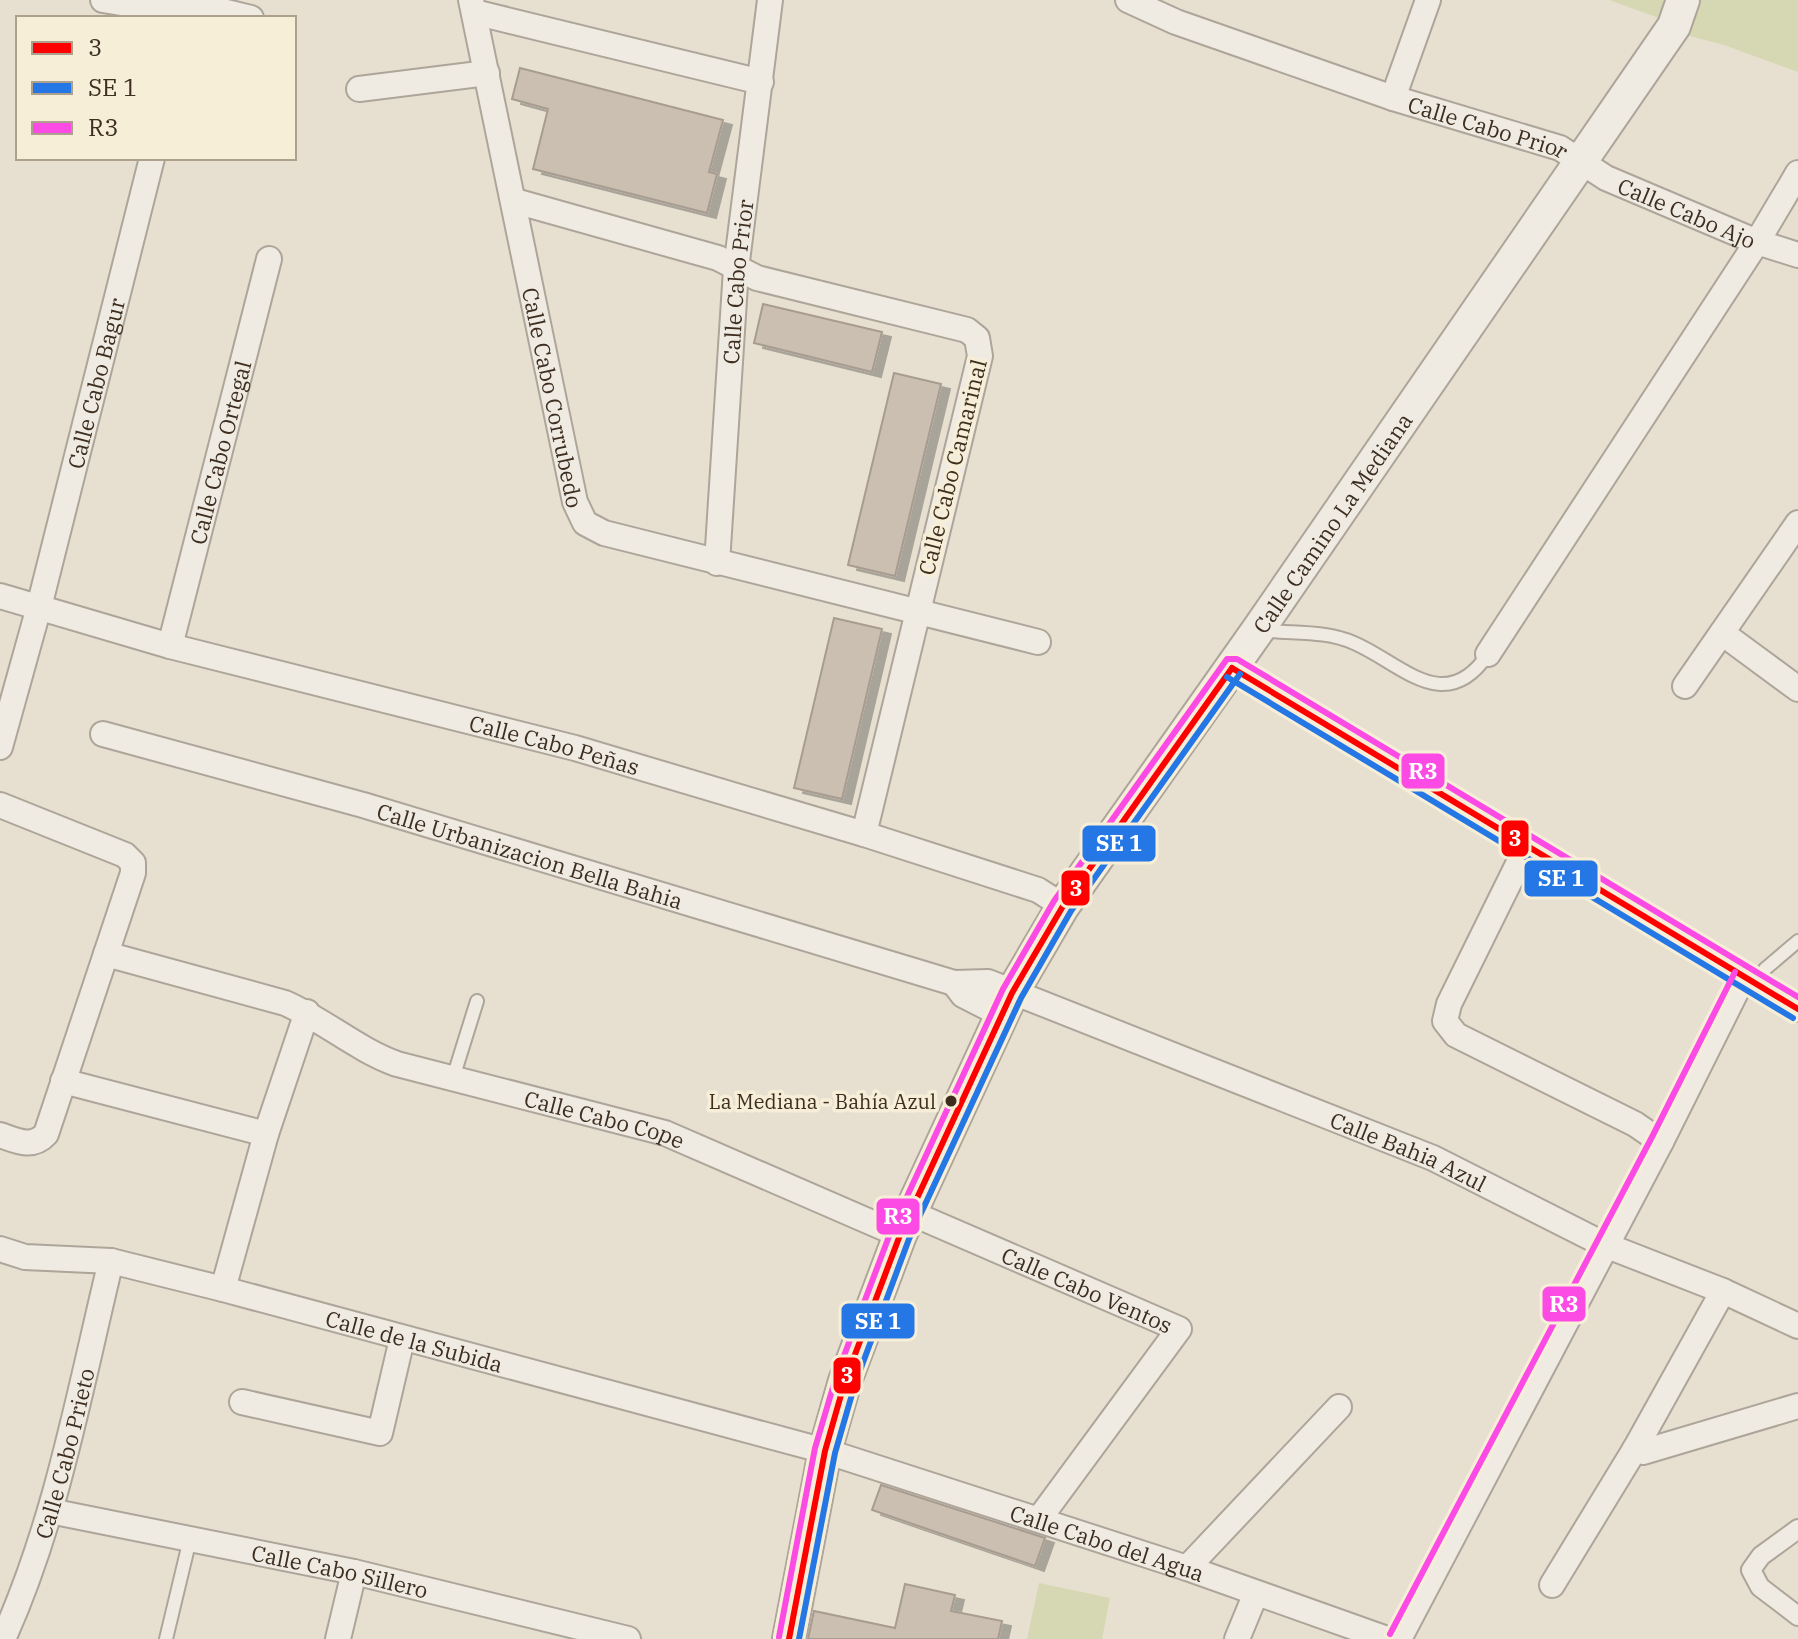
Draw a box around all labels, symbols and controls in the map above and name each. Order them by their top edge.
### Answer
legend [16,16,296,160]
text: 3 [88,31,102,63]
text: SE 1 [88,71,137,103]
street label: Calle Cabo Prior [1405,89,1575,164]
text: R3 [88,111,119,143]
street label: Calle Cabo Ajo [1614,170,1760,254]
street label: Calle Cabo Prior [715,197,759,365]
street label: Calle Cabo Corrubedo [516,285,590,510]
street label: Calle Cabo Bagur [60,295,131,472]
street label: Calle Cabo Camarinal [911,356,993,578]
street label: Calle Cabo Ortegal [182,357,257,547]
street label: Calle Camino La Mediana [1246,407,1418,639]
street label: Calle Cabo Peñas [466,707,643,781]
line badge: R3 [1400,752,1446,790]
text: R3 [1408,756,1438,785]
street label: Calle Urbanizacion Bella Bahia [374,796,686,915]
line badge: 3 [1500,819,1530,858]
text: 3 [1508,823,1522,852]
line badge: SE 1 [1081,824,1157,863]
text: SE 1 [1096,828,1142,857]
line badge: SE 1 [1523,859,1599,898]
text: SE 1 [1538,863,1584,892]
line badge: 3 [1060,869,1091,907]
text: 3 [1069,873,1083,902]
street label: Calle Cabo Cope [521,1083,690,1154]
place label: La Mediana - Bahía Azul [709,1088,936,1115]
marker: La Mediana - Bahía Azul [943,1093,959,1109]
street label: Calle Bahia Azul [1326,1104,1492,1197]
line badge: R3 [875,1197,921,1236]
text: R3 [883,1201,913,1230]
street label: Calle Cabo Ventos [997,1240,1177,1339]
line badge: R3 [1541,1285,1587,1323]
text: R3 [1549,1289,1579,1318]
line badge: SE 1 [840,1302,916,1340]
street label: Calle de la Subida [323,1303,506,1378]
text: SE 1 [855,1306,901,1335]
line badge: 3 [832,1356,862,1395]
text: 3 [840,1360,854,1389]
street label: Calle Cabo Prieto [28,1365,100,1542]
street label: Calle Cabo del Agua [1007,1497,1208,1588]
street label: Calle Cabo Sillero [249,1537,431,1604]

